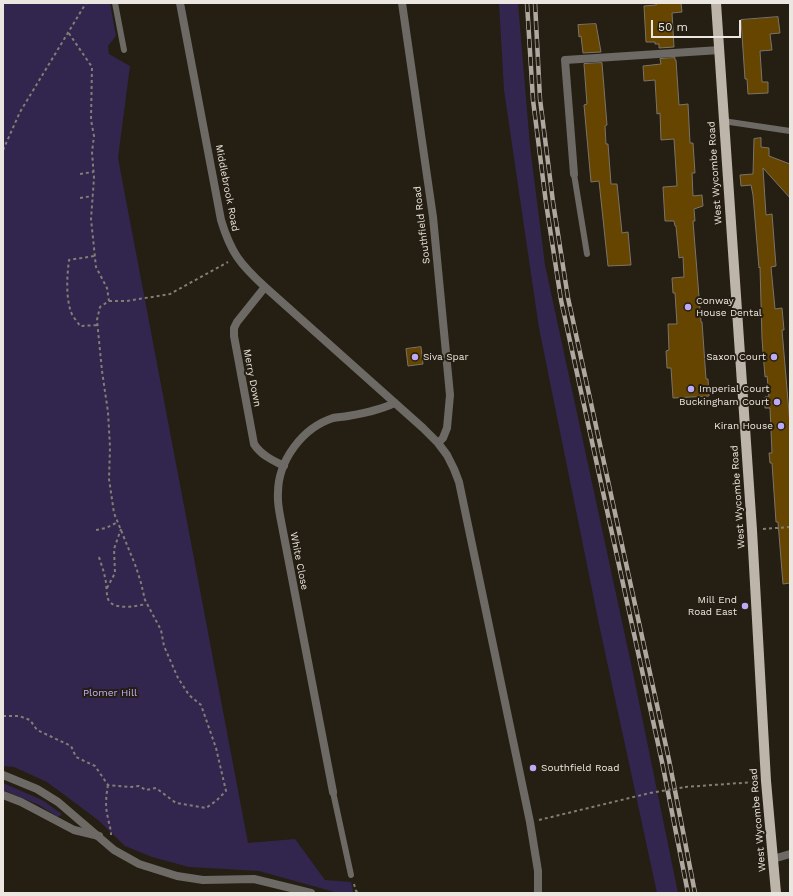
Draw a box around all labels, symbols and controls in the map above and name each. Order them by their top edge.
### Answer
scale bar [653,12,743,38]
text: 50 m [658,20,688,34]
street label: West Wycombe Road [705,121,725,225]
street label: Middlebrook Road [213,144,241,232]
street label: Southfield Road [411,185,433,265]
place label: Conway House Dental [696,295,762,318]
marker: Conway House Dental [683,302,693,312]
street label: Merry Down [241,348,263,408]
place label: Siva Spar [423,351,469,363]
place label: Saxon Court [706,351,766,363]
marker: Siva Spar [410,352,420,362]
marker: Saxon Court [769,352,779,362]
place label: Imperial Court [699,383,769,395]
marker: Imperial Court [686,384,696,394]
place label: Buckingham Court [679,396,769,408]
marker: Buckingham Court [772,397,782,407]
place label: Kiran House [714,420,773,432]
marker: Kiran House [776,421,786,431]
street label: West Wycombe Road [728,445,748,549]
street label: White Close [288,531,310,591]
place label: Mill End Road East [688,594,737,618]
marker: Mill End Road East [740,601,750,611]
park label: Plomer Hill [83,687,137,699]
place label: Southfield Road [541,762,619,774]
marker: Southfield Road [528,763,538,773]
street label: West Wycombe Road [748,768,768,872]

